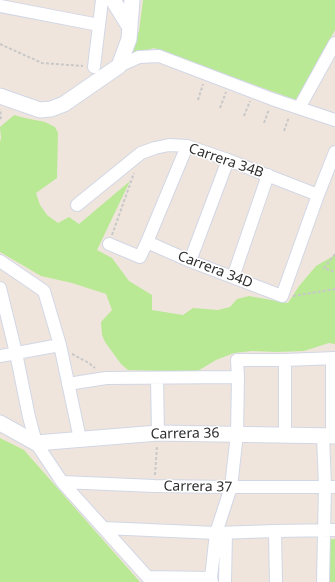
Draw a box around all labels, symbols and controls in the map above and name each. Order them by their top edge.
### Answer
street label: Carrera 34B [186,140,266,182]
street label: Carrera 34D [175,248,255,292]
street label: Carrera 36 [150,425,220,443]
street label: Carrera 37 [163,478,233,496]

